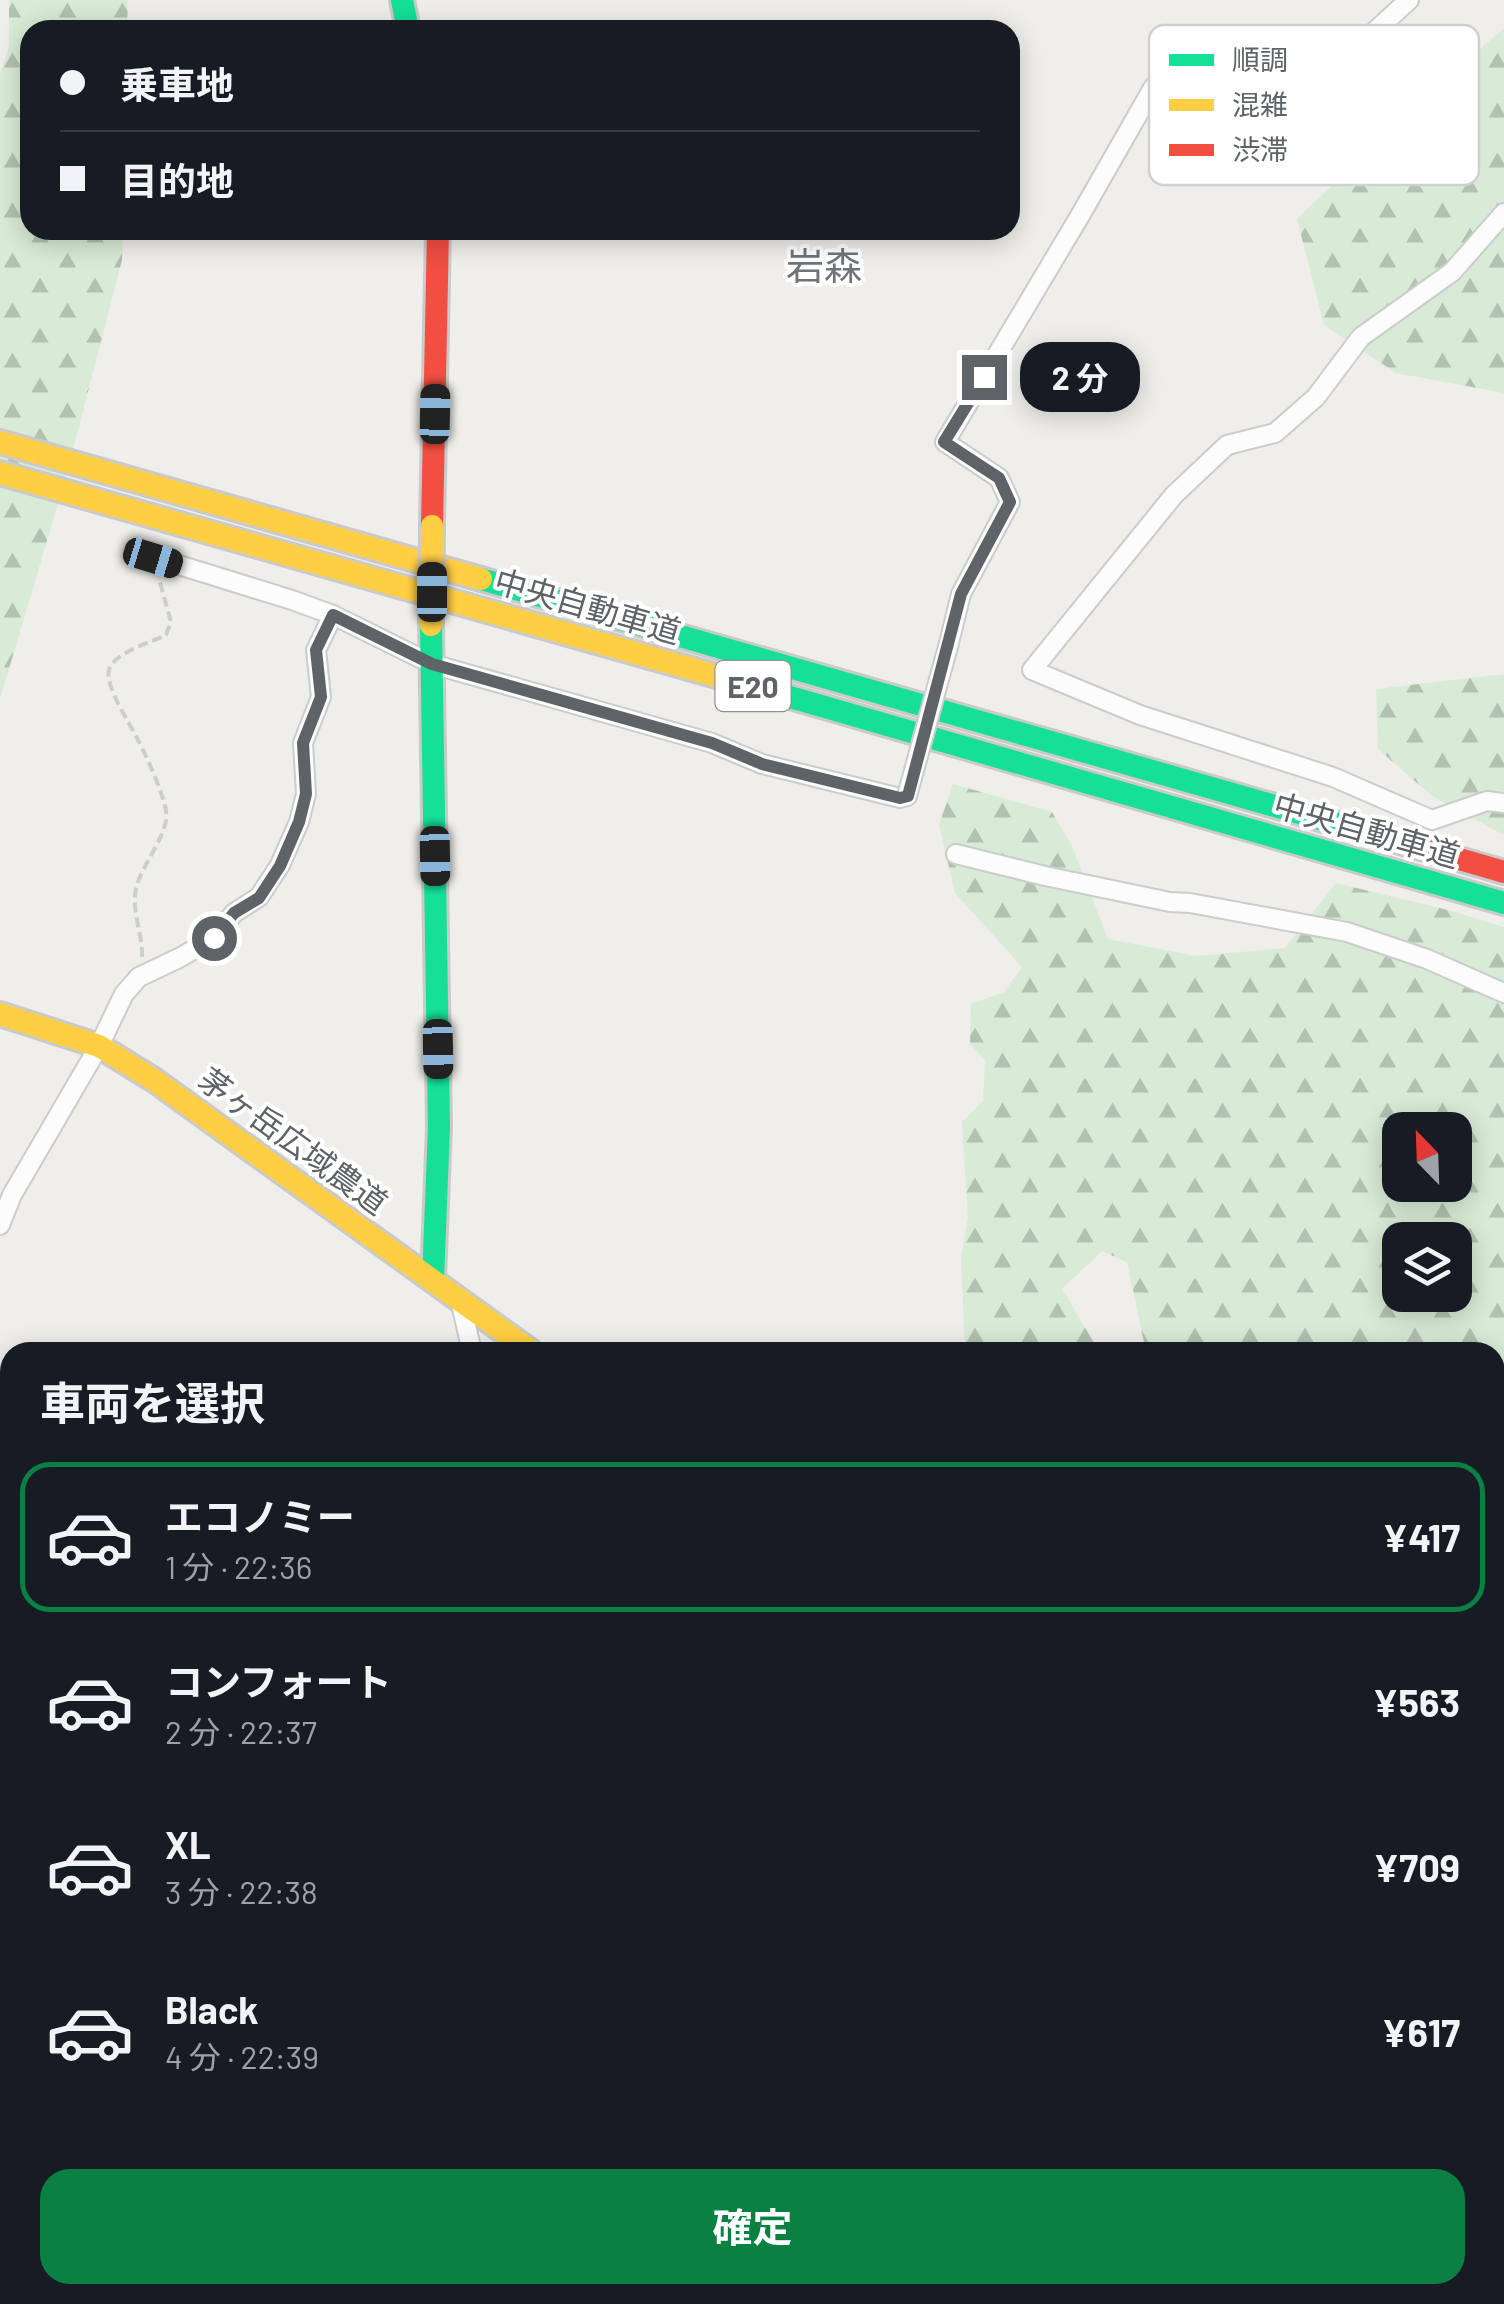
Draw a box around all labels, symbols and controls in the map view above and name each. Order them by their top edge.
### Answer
legend [1149,25,1479,185]
text: 順調 [1232,42,1288,76]
text: 乗車地 [120,61,234,107]
text: 混雑 [1232,87,1288,121]
text: 渋滞 [1232,132,1288,166]
text: 目的地 [120,157,234,203]
district label: 岩森 [786,242,862,288]
callout: 2 分 [1019,342,1139,412]
route end [962,355,1007,400]
text: 2 分 [1052,358,1108,396]
car [419,384,451,444]
car [120,535,186,581]
street label: 中央自動車道 [490,560,686,650]
car [417,562,447,622]
road number: E20 [716,661,790,711]
street label: 中央自動車道 [1269,784,1465,874]
car [419,826,451,886]
route start [192,916,237,961]
car [422,1019,454,1079]
street label: 茅ヶ岳広域農道 [192,1059,396,1221]
north arrow [1382,1112,1472,1202]
map controls [1382,1112,1472,1312]
button: layers [1382,1222,1472,1312]
text: 車両を選択 [40,1375,265,1429]
icon: car [45,1492,135,1582]
text: エコノミー [165,1493,355,1539]
text: ¥417 [1382,1514,1460,1560]
text: 1 分 · 22:36 [165,1547,312,1585]
icon: car [45,1657,135,1747]
text: コンフォート [165,1658,392,1704]
text: ¥563 [1373,1679,1460,1725]
text: 2 分 · 22:37 [165,1712,317,1750]
text: XL [165,1821,211,1867]
icon: car [45,1822,135,1912]
text: ¥709 [1373,1844,1460,1890]
text: 3 分 · 22:38 [165,1872,318,1910]
text: Black [165,1986,259,2032]
icon: car [45,1987,135,2077]
text: ¥617 [1381,2009,1460,2055]
text: 4 分 · 22:39 [165,2037,319,2075]
button: 確定 [40,2169,1465,2284]

